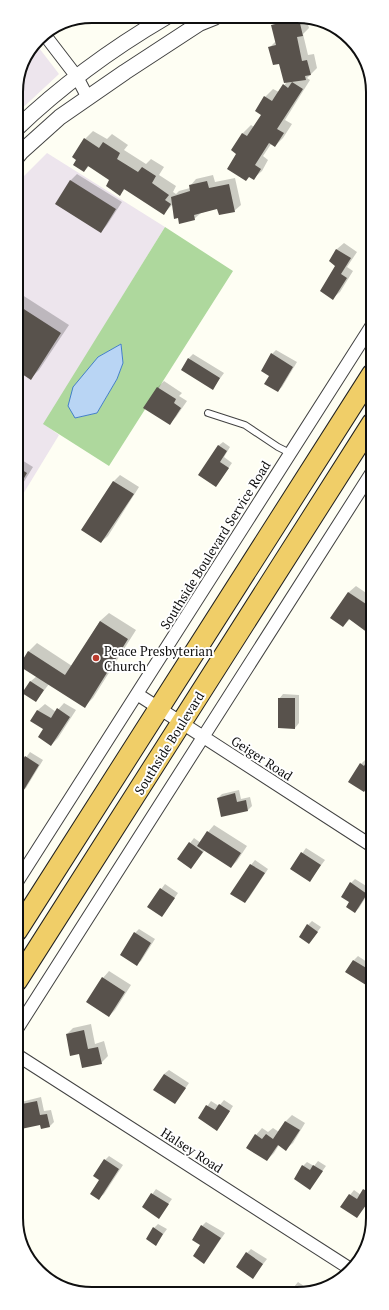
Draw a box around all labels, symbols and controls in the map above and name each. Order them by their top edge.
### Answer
street label: Southside Boulevard Service Road [156,457,274,633]
place label: Peace Presbyterian Church [104,642,213,675]
marker: Peace Presbyterian Church [91,653,101,663]
street label: Southside Boulevard [130,688,208,798]
street label: Geiger Road [228,731,296,785]
street label: Halsey Road [157,1123,227,1177]

